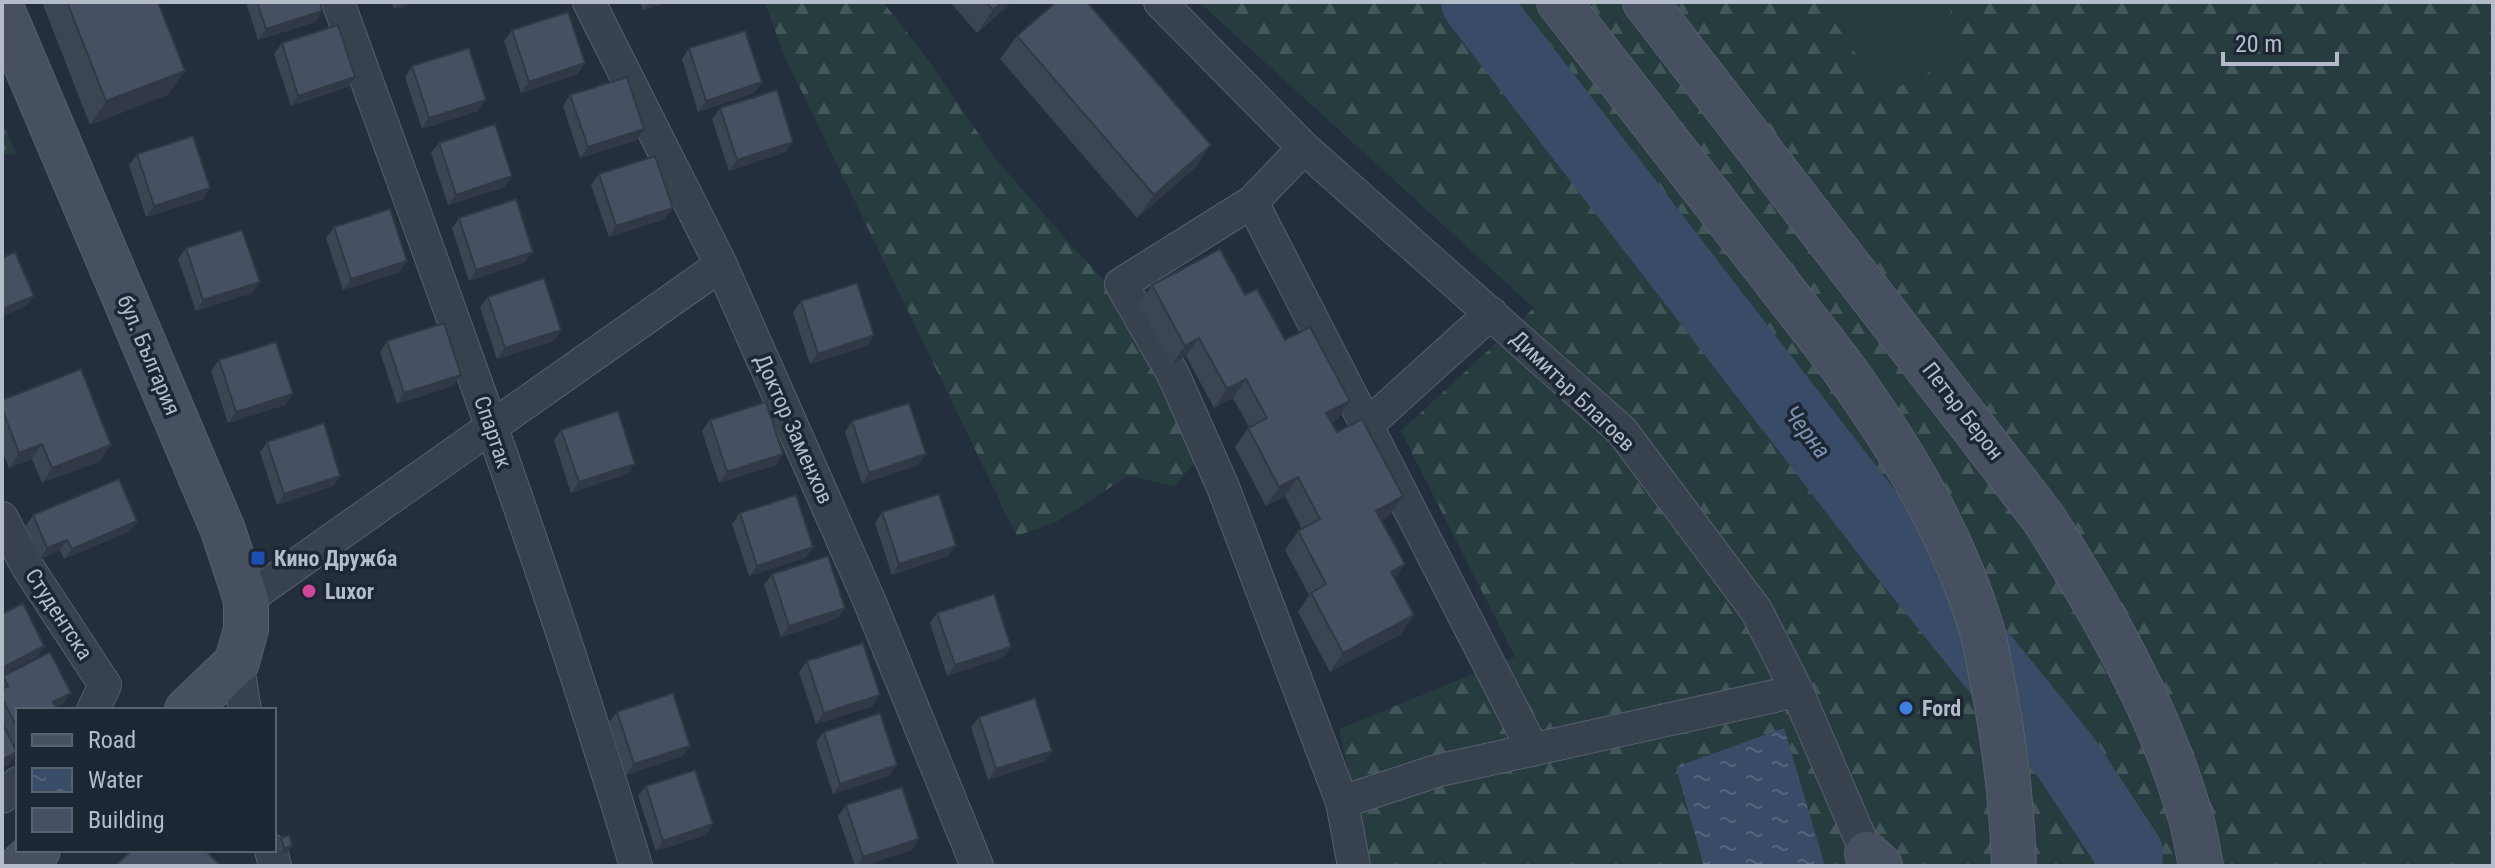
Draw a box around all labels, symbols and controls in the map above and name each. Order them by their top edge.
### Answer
scale bar [2223,16,2337,66]
text: 20 m [2235,30,2282,58]
street label: бул. България [112,291,186,419]
street label: Димитър Благоев [1506,326,1640,456]
street label: Доктор Заменхов [750,350,838,508]
street label: Петър Берон [1917,357,2009,465]
street label: Спартак [469,393,517,472]
water label: Черна [1778,400,1836,464]
place label: Кино Дружба [274,546,397,571]
marker: Кино Дружба [249,549,267,567]
street label: Студентска [20,564,98,664]
place label: Luxor [325,579,374,604]
marker: Luxor [300,582,318,600]
place label: Ford [1922,696,1961,721]
marker: Ford [1897,699,1915,717]
legend [16,708,276,852]
text: Road [88,726,136,754]
text: Water [88,766,143,794]
text: Building [88,806,165,834]

